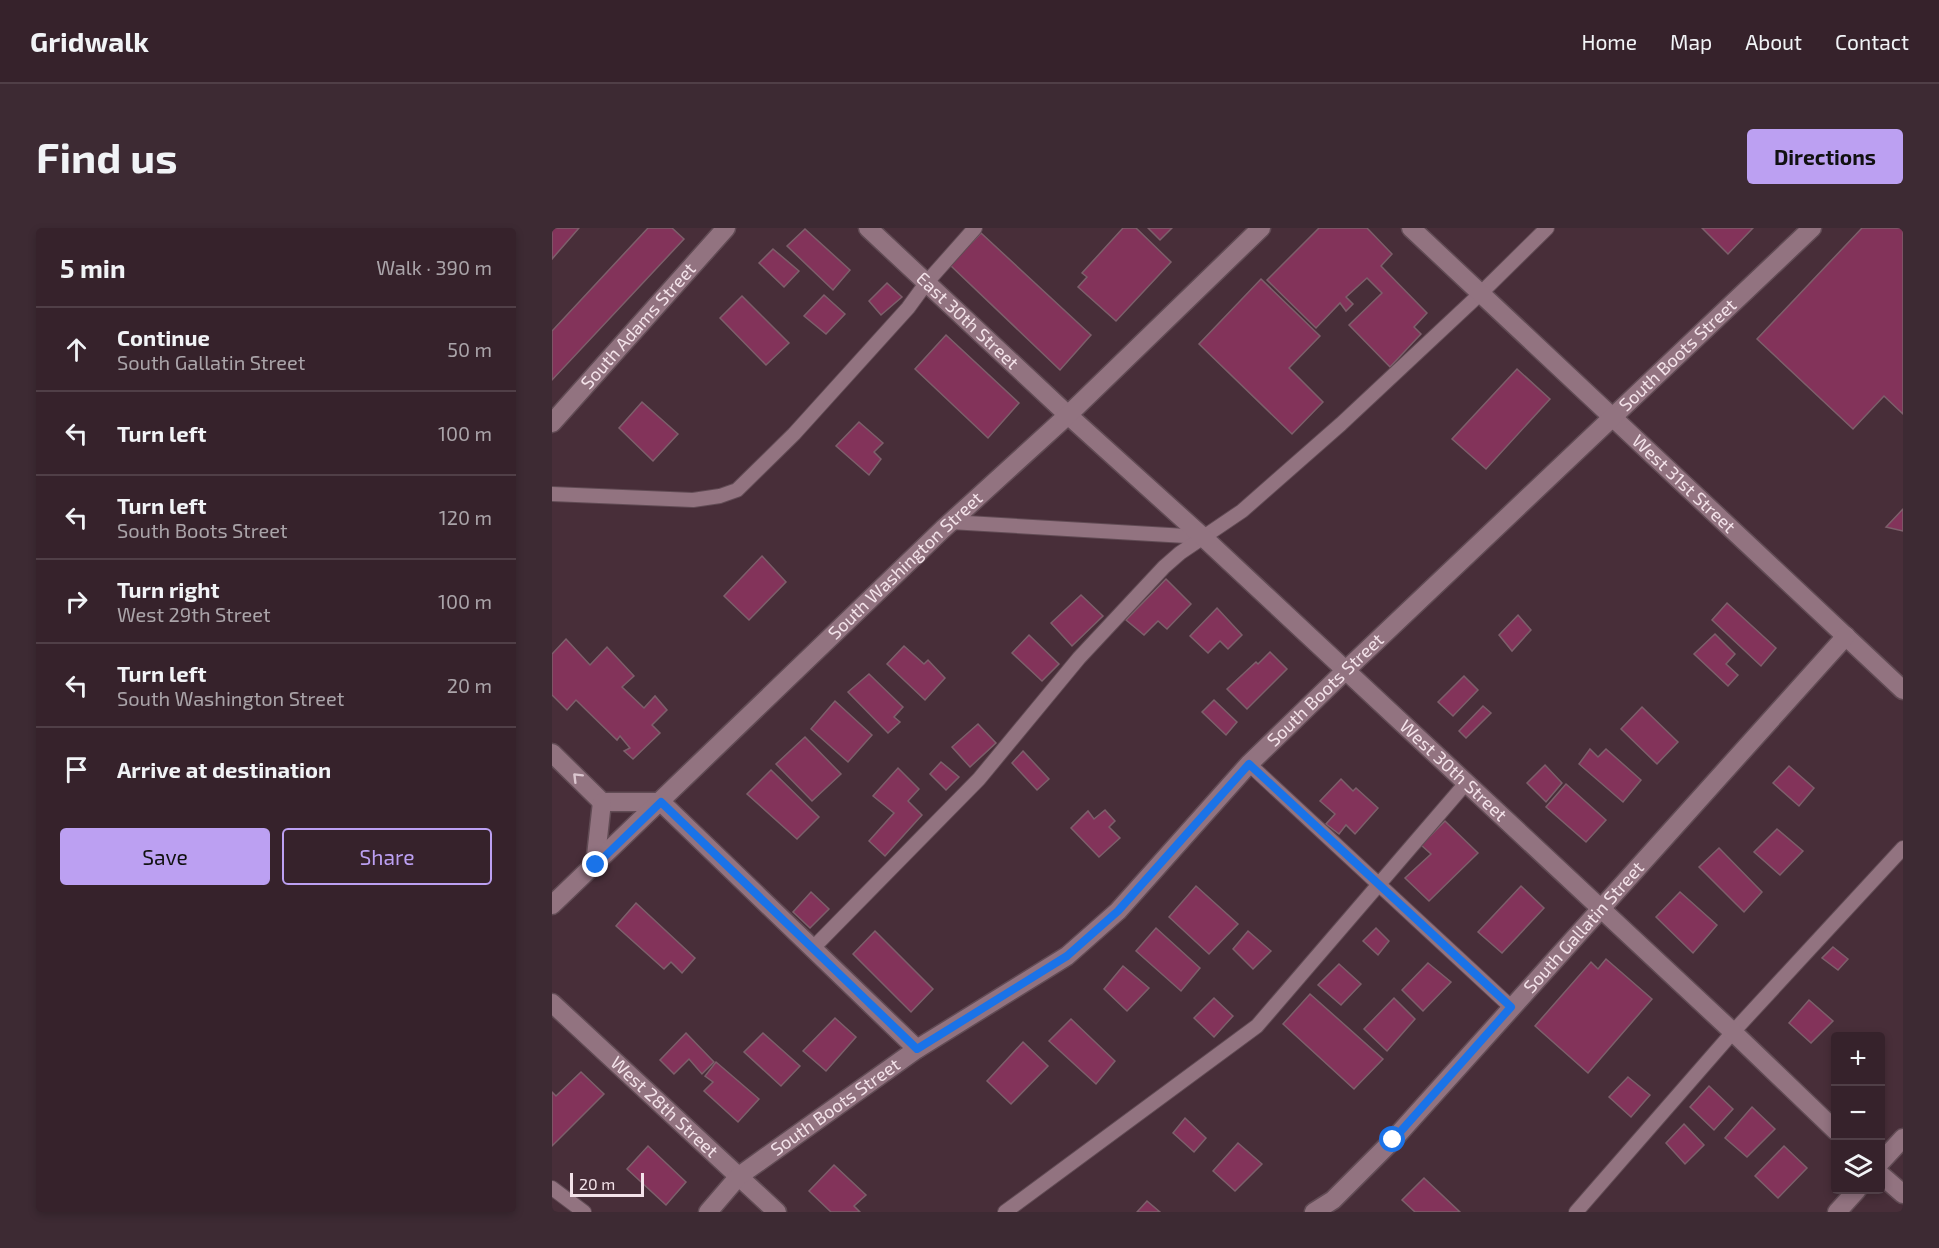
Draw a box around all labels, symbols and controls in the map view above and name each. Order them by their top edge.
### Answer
text: Gridwalk [30,24,149,58]
text: Home [1581,29,1637,54]
text: Map [1670,29,1712,54]
text: About [1745,29,1802,54]
text: Contact [1835,29,1909,54]
button: Directions [1747,129,1903,184]
text: Find us [36,131,178,181]
text: 5 min [60,252,126,283]
text: Walk · 390 m [376,255,492,279]
street label: South Adams Street [576,257,700,393]
street label: East 30th Street [912,267,1024,373]
street label: South Boots Street [1614,294,1741,415]
text: Continue [117,324,210,350]
icon: ahead [60,333,93,366]
text: 50 m [447,337,492,361]
text: South Gallatin Street [117,350,305,374]
icon: left [60,417,93,450]
text: Turn left [117,420,206,446]
text: 100 m [438,421,492,445]
street label: West 31st Street [1628,429,1741,537]
street label: South Washington Street [823,486,987,644]
text: Turn left [117,492,206,518]
icon: left [60,501,93,534]
text: 120 m [439,505,492,529]
text: South Boots Street [117,518,288,542]
text: Turn right [117,576,219,602]
icon: right [60,585,93,618]
text: 100 m [438,589,492,613]
text: West 29th Street [117,602,271,626]
street label: South Boots Street [1262,628,1388,751]
text: Turn left [117,660,206,686]
icon: left [60,669,93,702]
text: 20 m [447,673,492,697]
text: South Washington Street [117,686,344,710]
street label: West 30th Street [1396,714,1512,825]
icon: arrive [60,753,93,786]
text: Arrive at destination [117,756,331,782]
one-way arrow [574,774,585,785]
button: Save [60,828,270,885]
button: Share [282,828,492,885]
route end [582,851,608,877]
street label: South Gallatin Street [1518,856,1648,997]
map controls [1831,1032,1885,1194]
button: + [1831,1032,1885,1086]
street label: West 28th Street [606,1051,723,1162]
street label: South Boots Street [766,1053,904,1160]
button: − [1831,1086,1885,1140]
route start [1379,1126,1405,1152]
button: layers [1831,1140,1885,1194]
scale bar [570,1170,644,1198]
text: 20 m [579,1174,615,1193]

